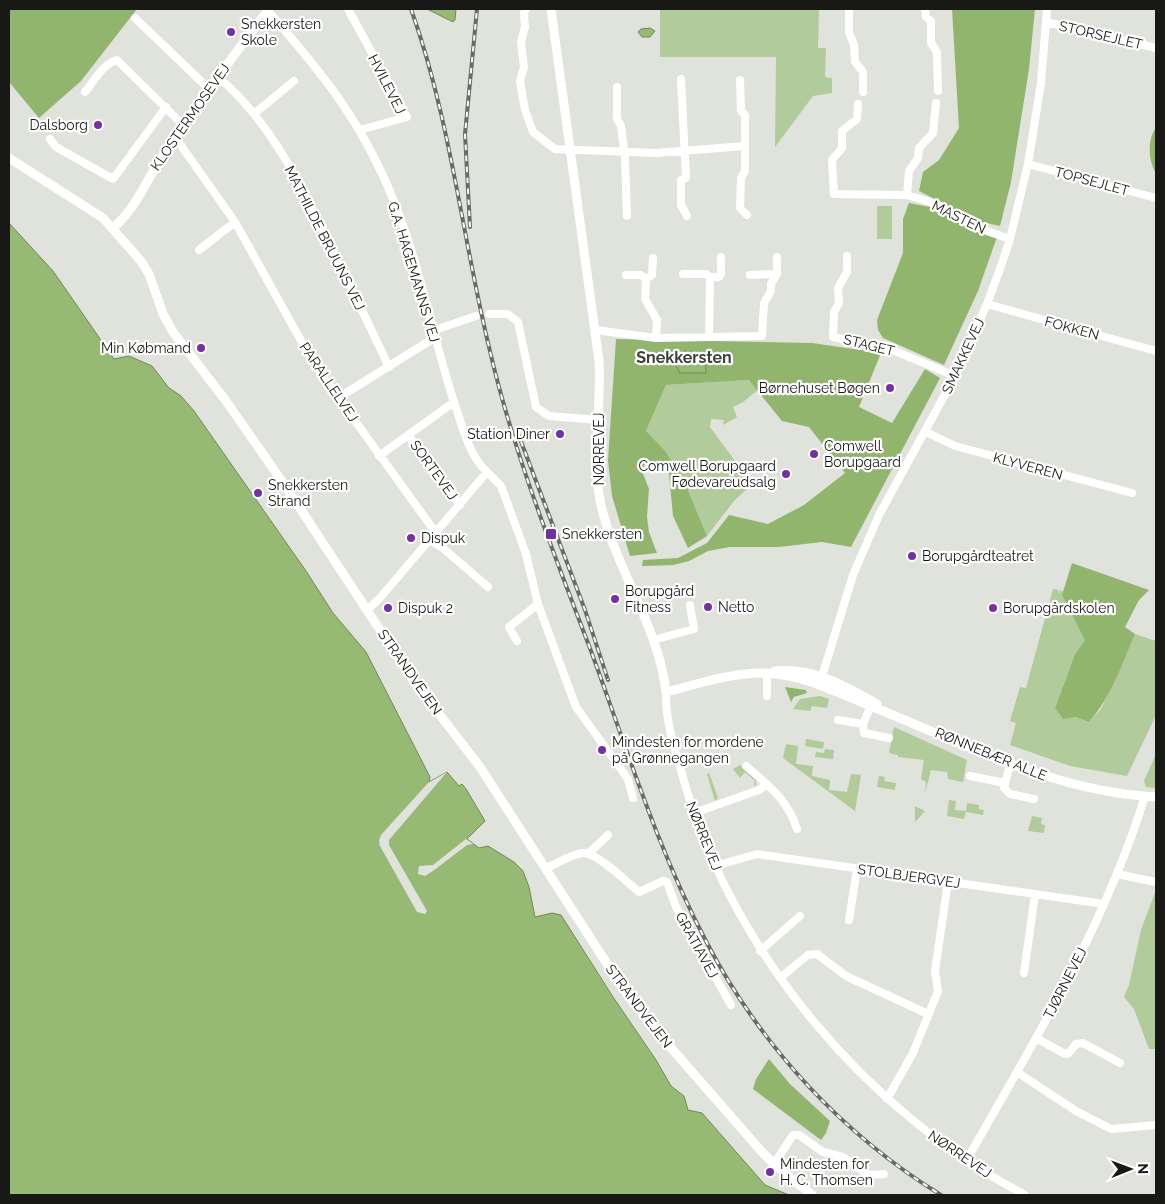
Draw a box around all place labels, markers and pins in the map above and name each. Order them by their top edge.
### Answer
place label: Snekkersten Skole [241,16,321,48]
marker: Snekkersten Skole [225,26,237,38]
place label: Dalsborg [30,117,88,133]
marker: Dalsborg [92,119,104,131]
place label: Min Købmand [101,340,191,356]
marker: Min Købmand [195,342,207,354]
place label: Børnehuset Bøgen [759,380,880,396]
marker: Børnehuset Bøgen [884,382,896,394]
place label: Station Diner [467,426,550,442]
marker: Station Diner [554,428,566,440]
place label: Comwell Borupgaard [824,438,901,470]
marker: Comwell Borupgaard [808,448,820,460]
place label: Comwell Borupgaard Fødevareudsalg [638,458,776,490]
marker: Comwell Borupgaard Fødevareudsalg [780,468,792,480]
place label: Snekkersten Strand [268,477,348,509]
marker: Snekkersten Strand [252,487,264,499]
place label: Snekkersten [562,526,642,542]
marker: Snekkersten [544,527,558,541]
place label: Dispuk [421,530,466,546]
marker: Dispuk [405,532,417,544]
place label: Borupgårdteatret [922,548,1034,564]
marker: Borupgårdteatret [906,550,918,562]
place label: Borupgård Fitness [625,583,694,615]
marker: Borupgård Fitness [609,593,621,605]
place label: Netto [718,599,754,615]
place label: Dispuk 2 [398,600,453,616]
place label: Borupgårdskolen [1003,600,1115,616]
marker: Netto [702,601,714,613]
marker: Dispuk 2 [382,602,394,614]
marker: Borupgårdskolen [987,602,999,614]
place label: Mindesten for mordene på Grønnegangen [612,734,764,766]
marker: Mindesten for mordene på Grønnegangen [596,744,608,756]
place label: Mindesten for H. C. Thomsen [780,1156,873,1188]
marker: Mindesten for H. C. Thomsen [764,1166,776,1178]

